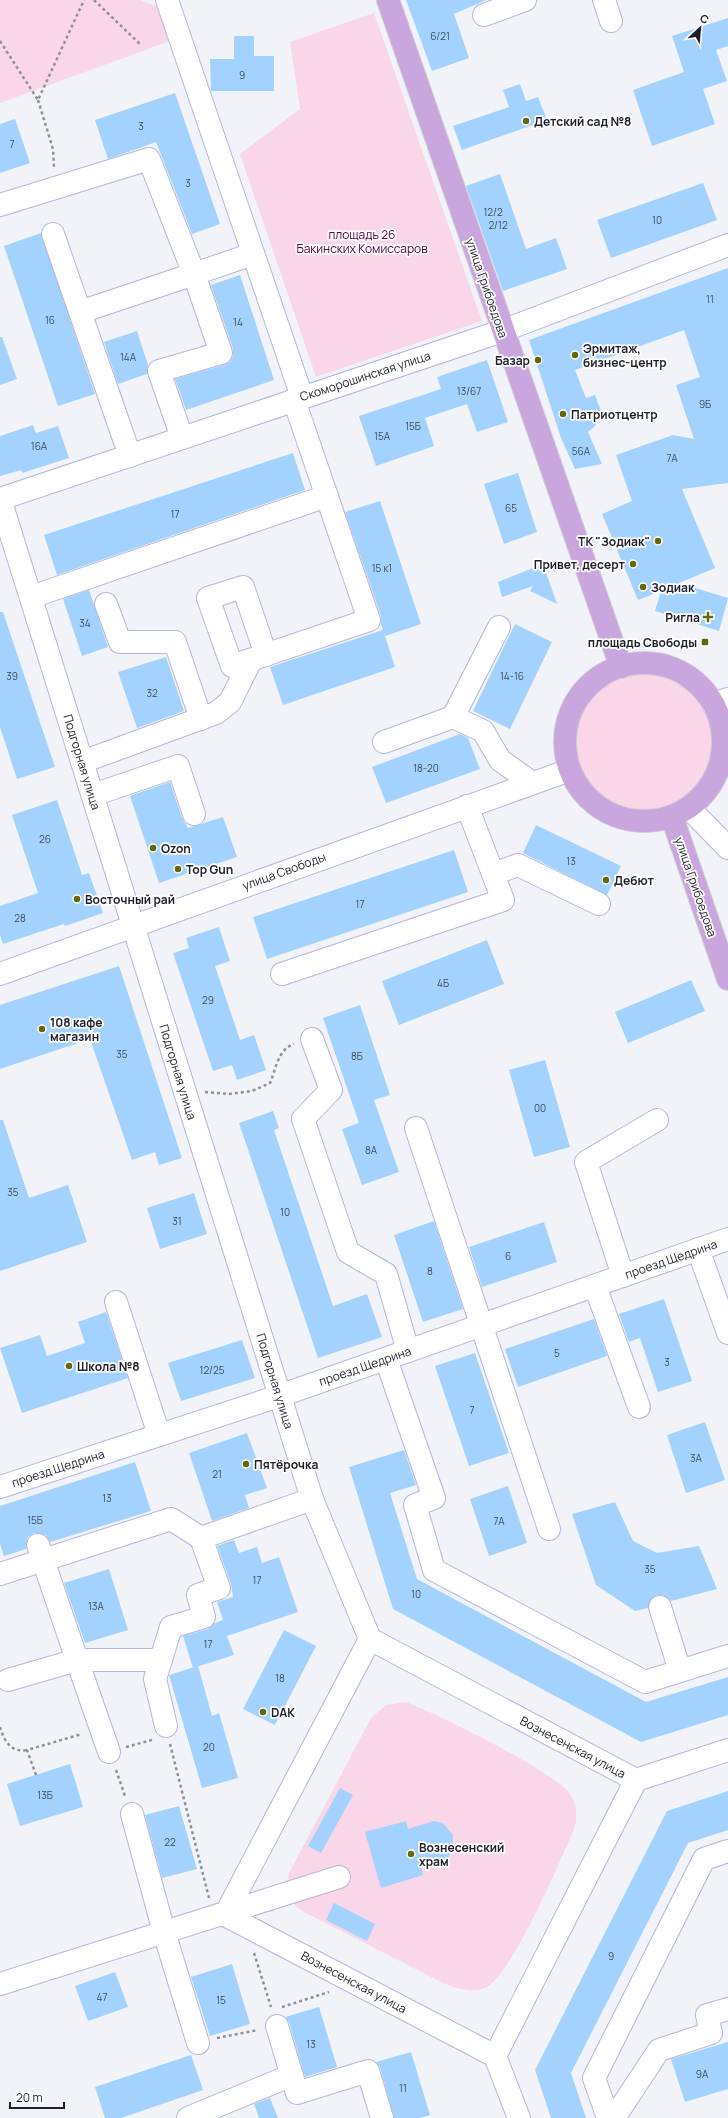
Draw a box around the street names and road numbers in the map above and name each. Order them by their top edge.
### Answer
street label: улица Грибоедова [462,236,512,340]
street label: Скоморошинская улица [298,347,432,405]
street label: Подгорная улица [59,712,105,812]
street label: улица Грибоедова [671,835,721,939]
street label: улица Свободы [240,848,328,894]
street label: Подгорная улица [155,1022,201,1122]
street label: проезд Щедрина [623,1235,719,1283]
street label: Подгорная улица [252,1331,298,1431]
street label: проезд Щедрина [317,1342,413,1390]
street label: проезд Щедрина [10,1445,106,1491]
street label: Вознесенская улица [517,1712,629,1782]
street label: Вознесенская улица [298,1947,410,2017]

